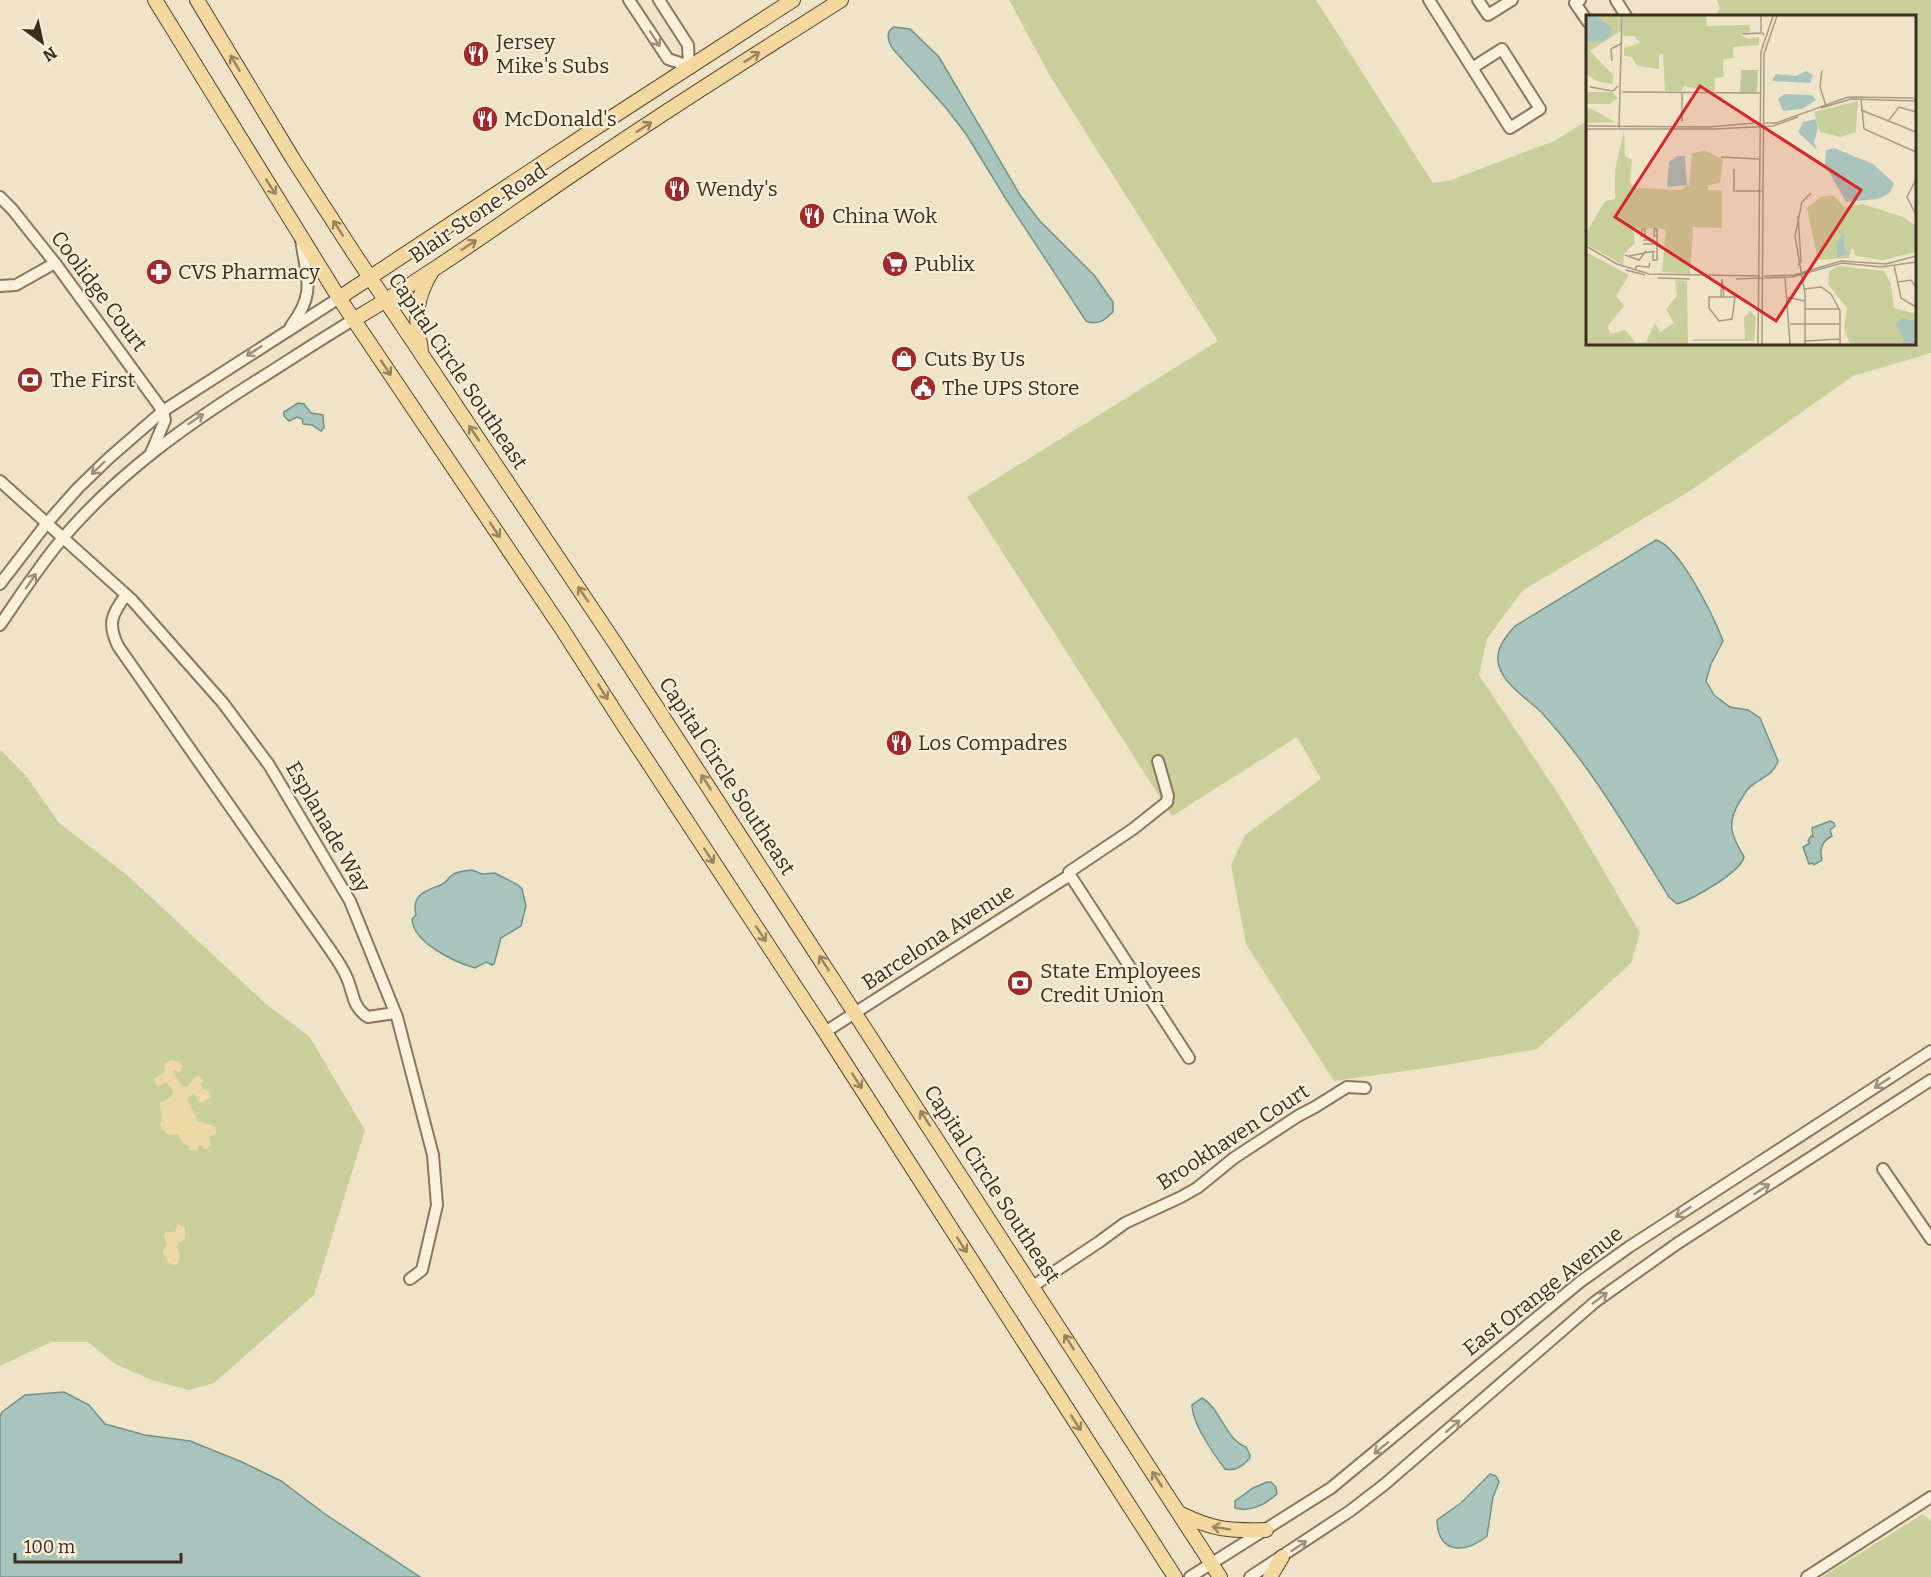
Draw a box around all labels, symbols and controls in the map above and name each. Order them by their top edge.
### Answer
north arrow [12,12,72,72]
inset map [1586,15,1916,345]
place label: Jersey Mike's Subs [495,29,609,79]
one-way arrow [649,30,661,47]
restaurant icon: Jersey Mike's Subs [461,39,491,69]
text: N [40,43,60,65]
one-way arrow [743,51,760,63]
one-way arrow [229,55,241,72]
restaurant icon: McDonald's [470,104,500,134]
place label: McDonald's [504,106,617,132]
one-way arrow [635,121,651,133]
street label: Blair Stone Road [404,157,552,269]
restaurant icon: Wendy's [662,174,692,204]
place label: Wendy's [696,176,778,202]
one-way arrow [265,178,277,195]
restaurant icon: China Wok [797,201,827,231]
place label: China Wok [832,203,937,229]
one-way arrow [331,220,343,237]
street label: Coolidge Court [45,226,153,357]
one-way arrow [460,239,476,251]
supermarket icon: Publix [880,249,910,279]
place label: Publix [914,251,975,277]
pharmacy icon: CVS Pharmacy [144,257,174,287]
place label: CVS Pharmacy [178,259,321,285]
street label: Capital Circle Southeast [383,268,534,474]
shop icon: Cuts By Us [889,344,919,374]
one-way arrow [246,346,263,358]
place label: Cuts By Us [924,346,1025,372]
one-way arrow [380,359,392,376]
bank icon: The First [15,365,45,395]
place label: The First [50,367,136,393]
public building icon: The UPS Store [908,373,938,403]
place label: The UPS Store [942,375,1079,401]
one-way arrow [188,413,204,425]
one-way arrow [468,425,480,441]
one-way arrow [91,461,106,475]
one-way arrow [489,521,501,537]
one-way arrow [25,573,37,590]
one-way arrow [577,587,589,603]
street label: Capital Circle Southeast [653,672,801,880]
one-way arrow [596,684,609,701]
restaurant icon: Los Compadres [884,728,914,758]
place label: Los Compadres [918,730,1068,756]
street label: Esplanade Way [280,757,376,898]
one-way arrow [700,774,712,791]
one-way arrow [703,847,716,864]
street label: Barcelona Avenue [857,878,1019,996]
one-way arrow [755,926,767,942]
one-way arrow [818,955,830,972]
place label: State Employees Credit Union [1040,958,1201,1008]
bank icon: State Employees Credit Union [1005,968,1035,998]
one-way arrow [851,1072,863,1089]
one-way arrow [1874,1077,1891,1089]
street label: Brookhaven Court [1152,1078,1314,1196]
street label: Capital Circle Southeast [918,1080,1066,1288]
one-way arrow [918,1110,930,1127]
one-way arrow [1753,1183,1770,1195]
one-way arrow [1675,1206,1692,1218]
street label: East Orange Avenue [1458,1221,1628,1361]
one-way arrow [957,1236,969,1253]
one-way arrow [1592,1292,1608,1305]
one-way arrow [1063,1334,1075,1351]
one-way arrow [1070,1414,1083,1431]
one-way arrow [1445,1419,1460,1433]
one-way arrow [1373,1441,1389,1454]
one-way arrow [1151,1470,1164,1487]
one-way arrow [1212,1523,1231,1534]
scale bar [15,1526,182,1564]
text: 100 m [24,1536,75,1558]
one-way arrow [1290,1539,1307,1551]

